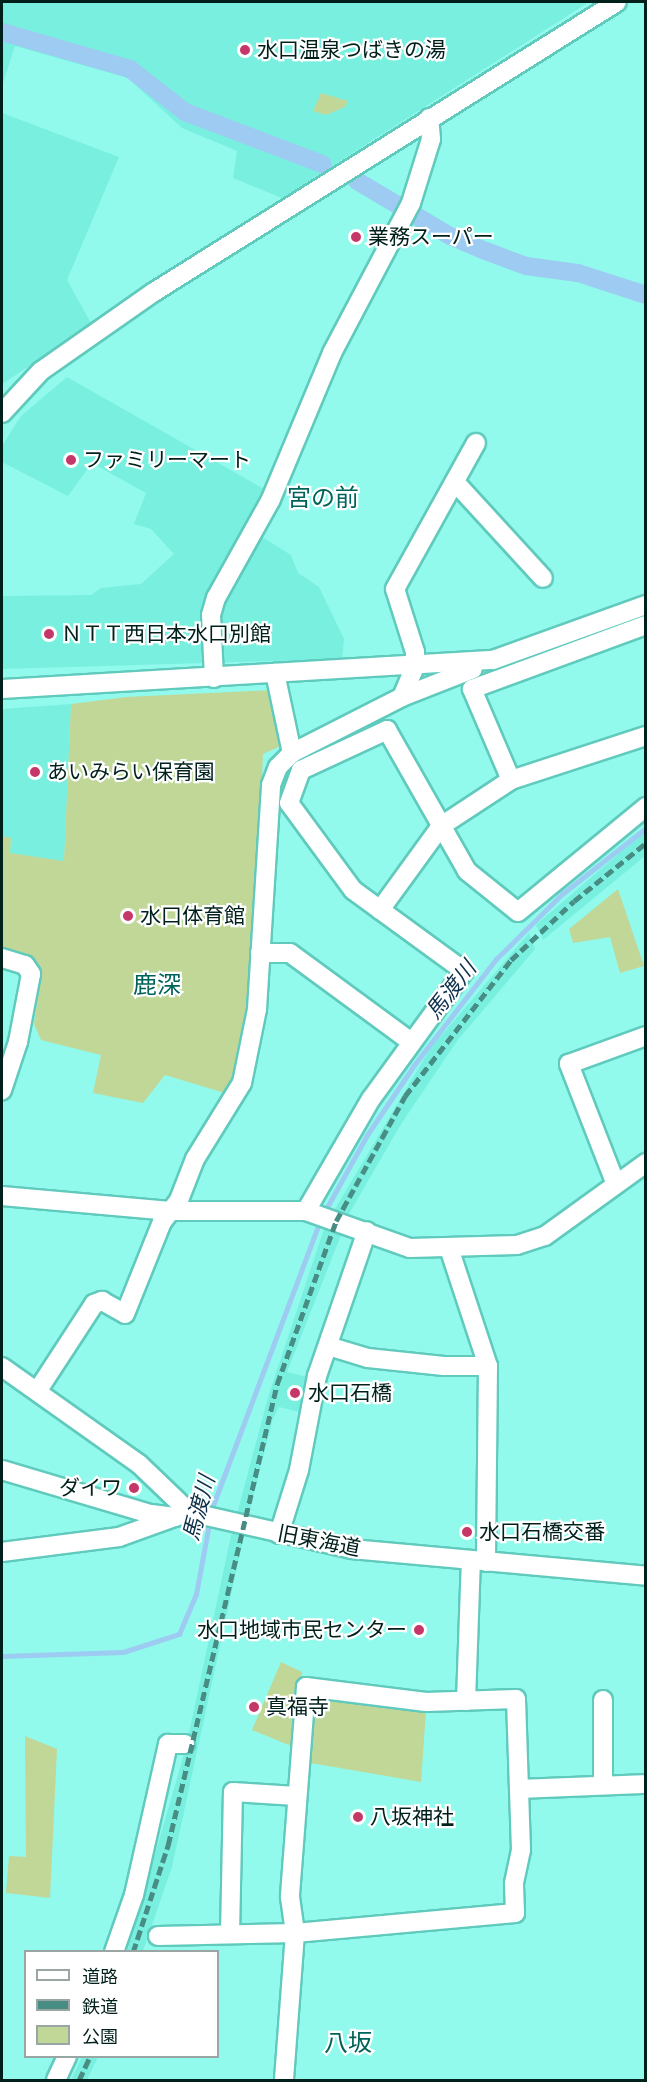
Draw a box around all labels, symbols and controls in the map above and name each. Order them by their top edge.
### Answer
place label: 水口温泉つばきの湯 [257,37,446,63]
marker: 水口温泉つばきの湯 [238,43,252,57]
place label: 業務スーパー [368,224,494,250]
marker: 業務スーパー [349,230,363,244]
place label: ファミリーマート [83,447,251,473]
marker: ファミリーマート [64,453,78,467]
district label: 宮の前 [287,484,359,512]
place label: ＮＴＴ西日本水口別館 [61,621,271,647]
marker: ＮＴＴ西日本水口別館 [42,627,56,641]
place label: あいみらい保育園 [47,759,215,785]
marker: あいみらい保育園 [28,765,42,779]
place label: 水口体育館 [140,903,245,929]
marker: 水口体育館 [121,909,135,923]
water label: 馬渡川 [420,956,482,1024]
district label: 鹿深 [133,971,181,999]
place label: 水口石橋 [308,1380,392,1406]
marker: 水口石橋 [286,1384,304,1402]
water label: 馬渡川 [178,1473,220,1543]
place label: ダイワ [59,1475,122,1501]
marker: ダイワ [127,1481,141,1495]
place label: 水口石橋交番 [479,1519,605,1545]
street label: 旧東海道 [275,1521,363,1561]
marker: 水口石橋交番 [460,1525,474,1539]
place label: 水口地域市民センター [197,1617,407,1643]
marker: 水口地域市民センター [412,1623,426,1637]
place label: 真福寺 [266,1694,329,1720]
marker: 真福寺 [247,1700,261,1714]
place label: 八坂神社 [370,1804,454,1830]
marker: 八坂神社 [351,1810,365,1824]
legend [24,1950,219,2058]
text: 道路 [82,1966,118,1988]
text: 鉄道 [82,1996,118,2018]
text: 公園 [82,2026,118,2048]
district label: 八坂 [324,2029,372,2057]

